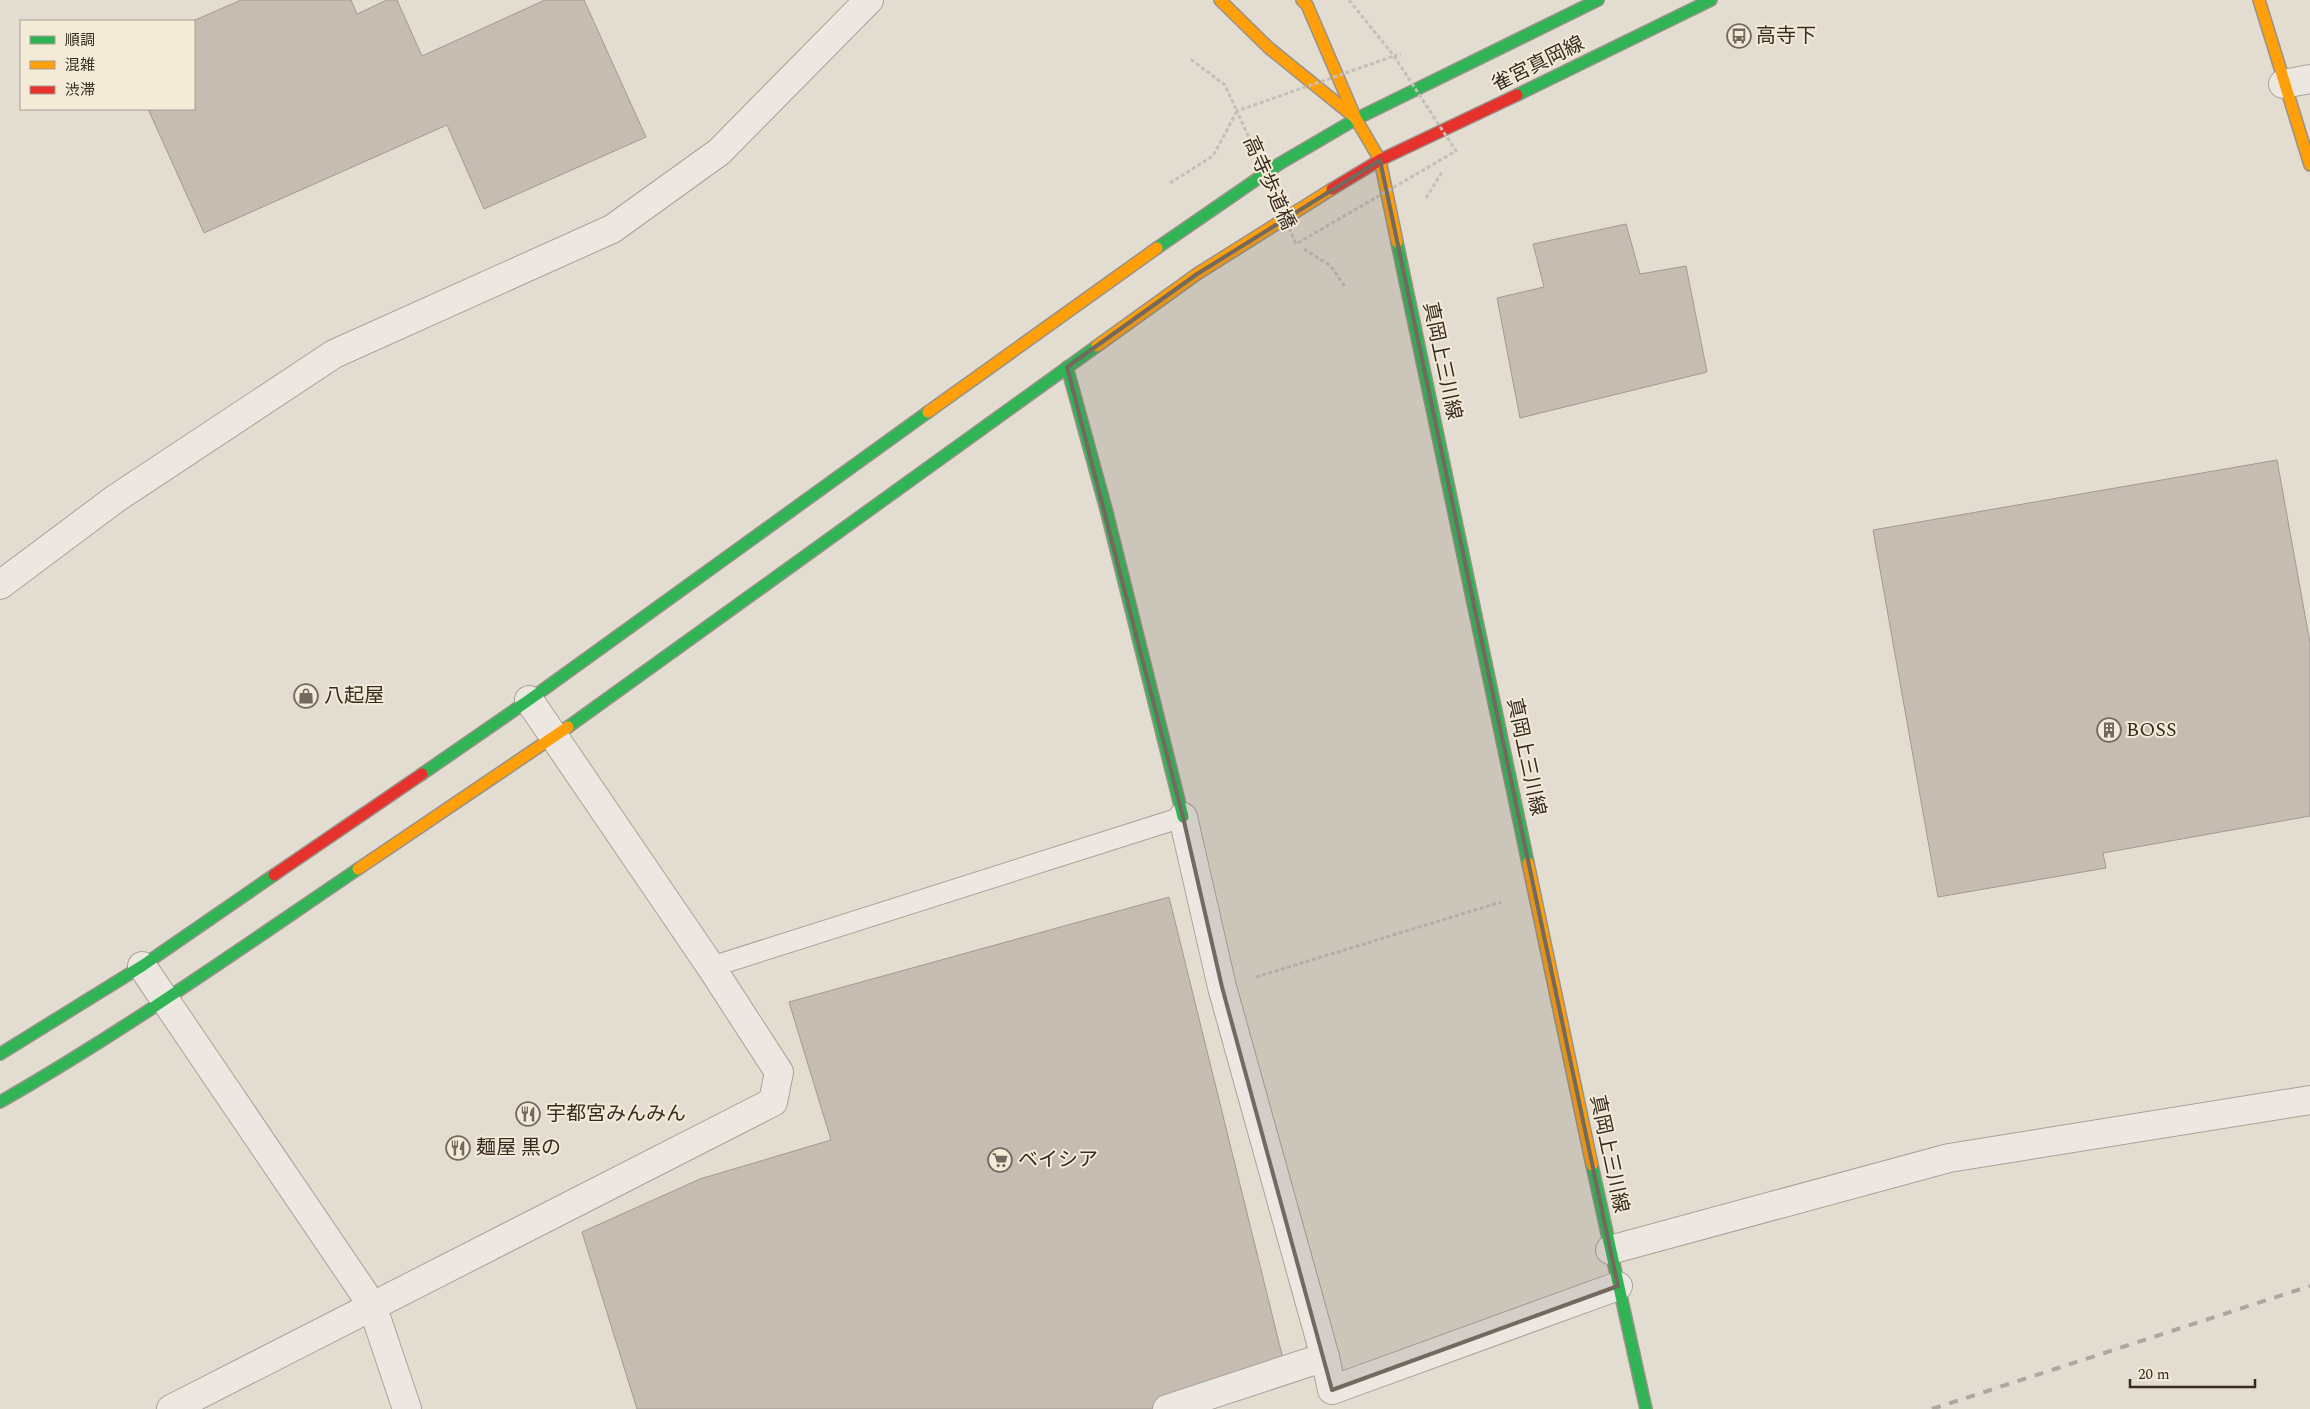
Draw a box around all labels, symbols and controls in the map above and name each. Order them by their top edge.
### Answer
legend [20,20,195,110]
place label: 高寺下 [1756,21,1816,51]
bus stop icon: 高寺下 [1726,23,1752,49]
text: 順調 [65,29,95,52]
street label: 雀宮真岡線 [1486,29,1590,99]
text: 混雑 [65,54,95,77]
text: 渋滞 [65,79,95,102]
street label: 高寺歩道橋 [1235,131,1303,235]
street label: 真岡上三川線 [1415,299,1469,423]
place label: 八起屋 [324,681,384,711]
shop icon: 八起屋 [293,683,319,709]
street label: 真岡上三川線 [1499,695,1553,819]
place label: BOSS [2126,715,2177,745]
building icon: BOSS [2096,717,2122,743]
street label: 真岡上三川線 [1582,1092,1636,1216]
place label: 宇都宮みんみん [546,1099,686,1129]
restaurant icon: 宇都宮みんみん [515,1101,541,1127]
place label: 麺屋 黒の [476,1133,561,1163]
restaurant icon: 麺屋 黒の [445,1135,471,1161]
place label: ベイシア [1018,1145,1098,1175]
supermarket icon: ベイシア [987,1147,1013,1173]
scale bar [2130,1356,2255,1388]
text: 20 m [2138,1363,2170,1386]

